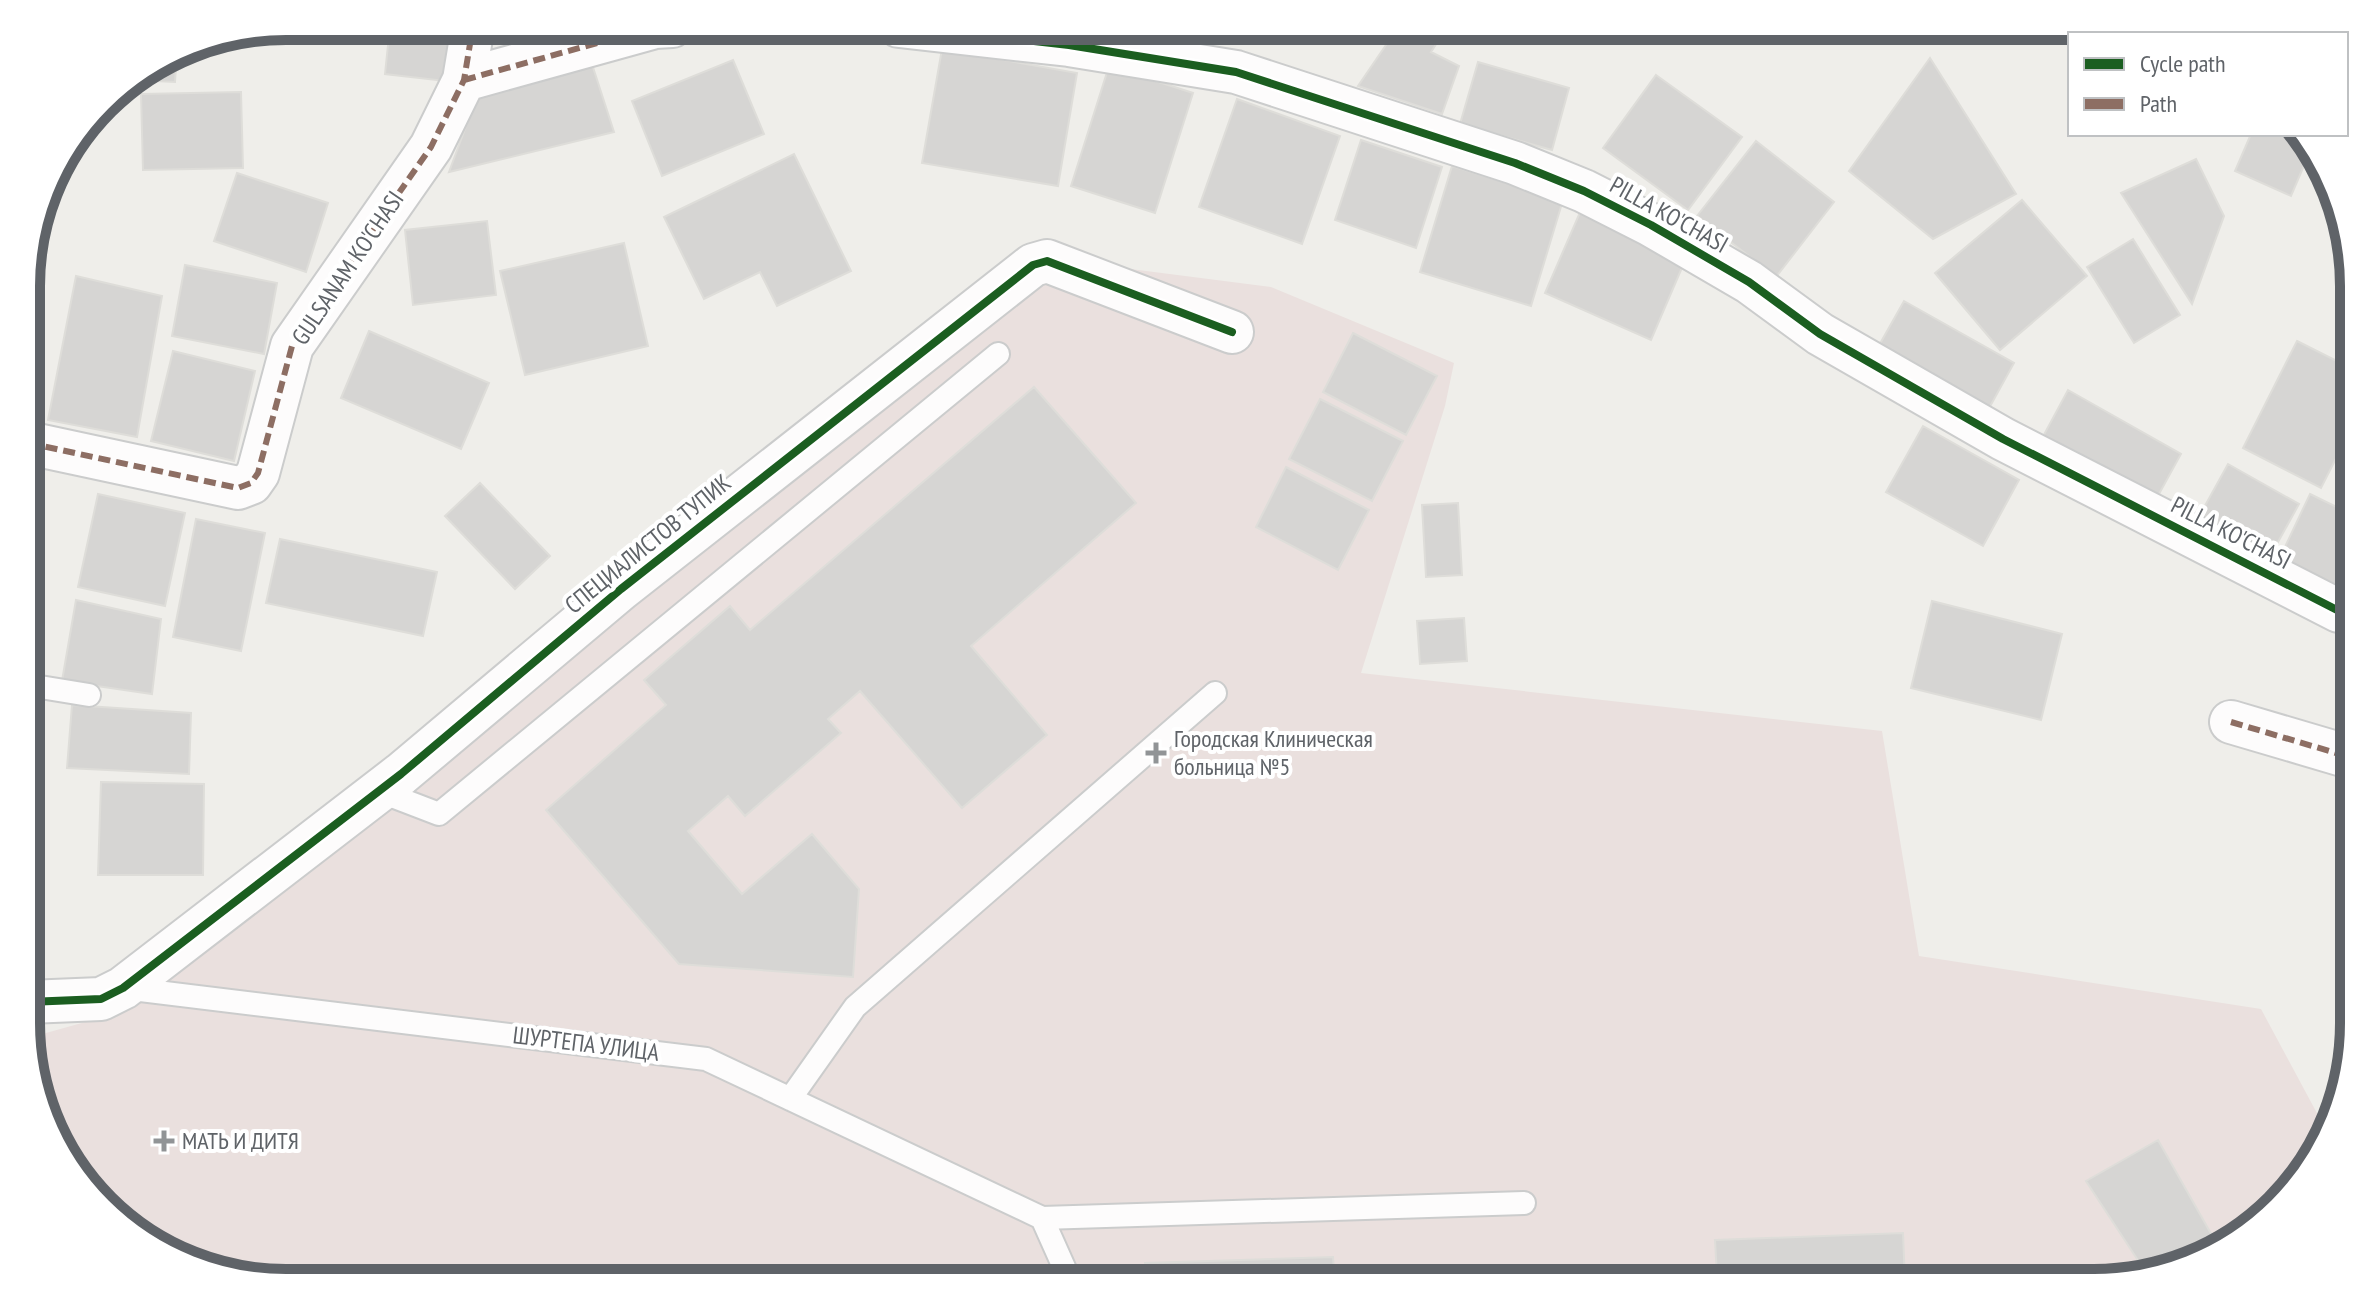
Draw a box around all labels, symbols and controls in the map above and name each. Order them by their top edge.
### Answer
legend [2068,32,2348,136]
text: Cycle path [2140,48,2226,79]
text: Path [2140,88,2177,119]
street label: PILLA KO'CHASI [1605,169,1734,260]
street label: GULSANAM KO'CHASI [285,185,410,351]
street label: СПЕЦИАЛИСТОВ ТУПИК [558,467,737,620]
street label: PILLA KO'CHASI [2166,489,2296,576]
place label: Городская Клиническая больница №5 [1174,723,1373,782]
marker: Городская Клиническая больница №5 [1145,742,1167,764]
street label: ШУРТЕПА УЛИЦА [511,1019,662,1068]
place label: МАТЬ И ДИТЯ [182,1125,299,1156]
marker: МАТЬ И ДИТЯ [153,1130,175,1152]

